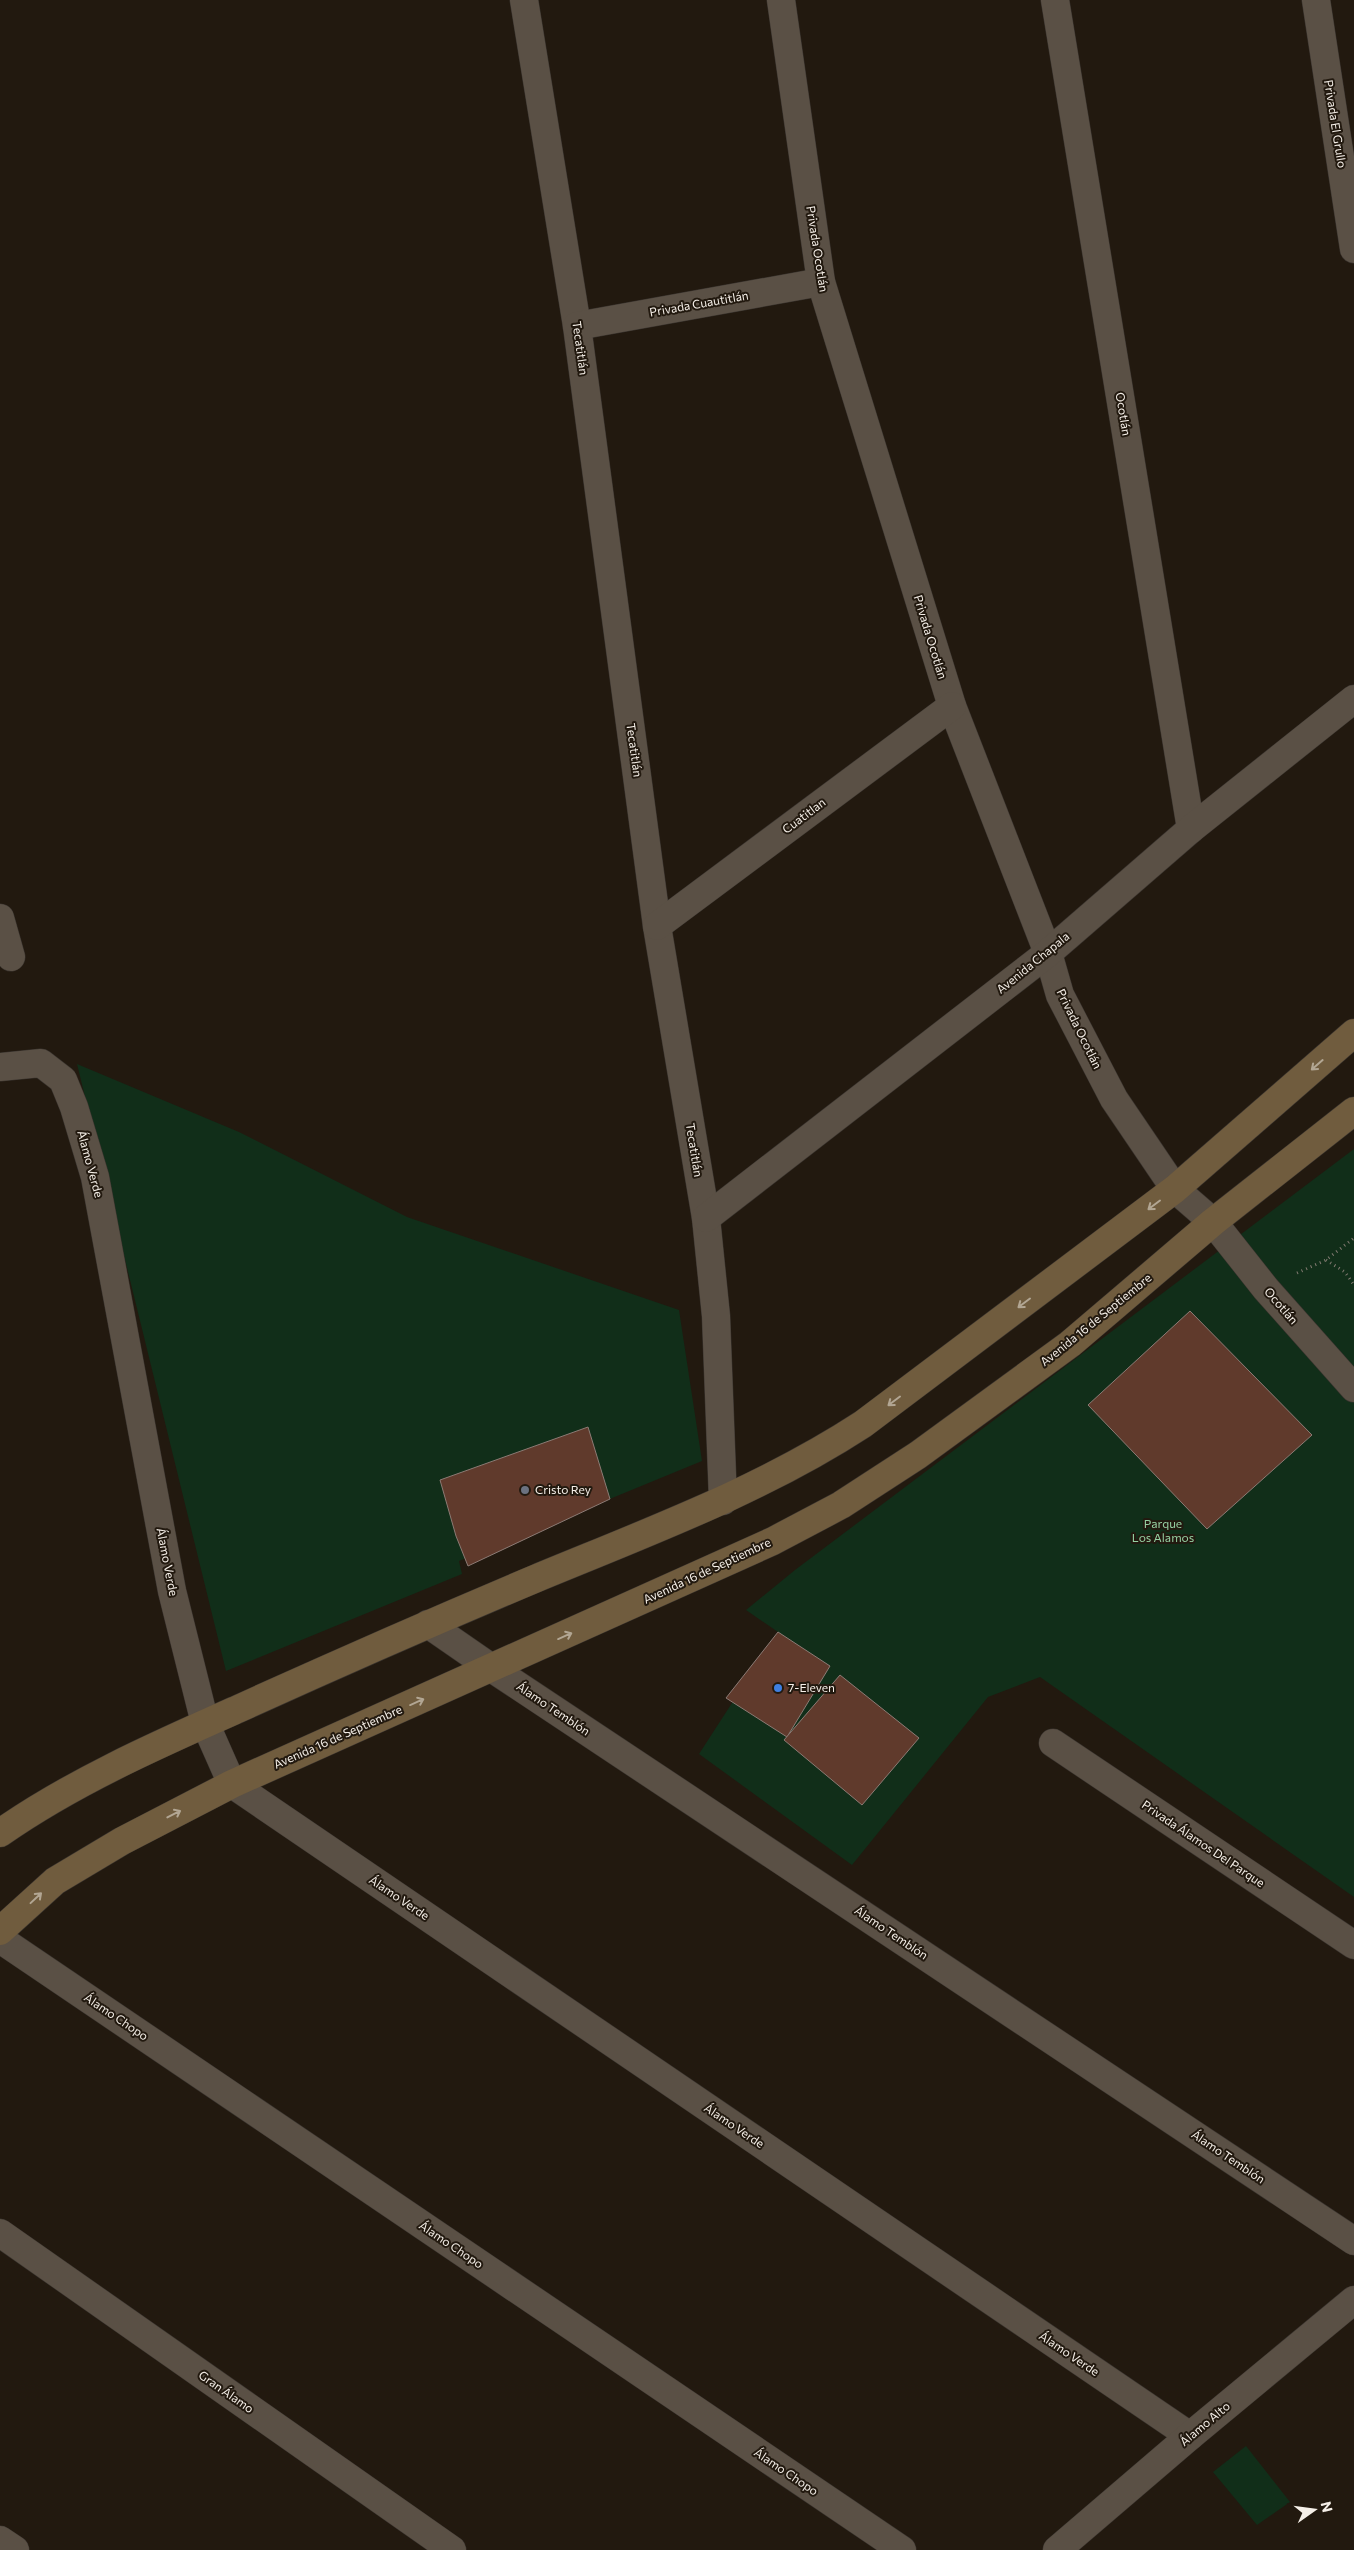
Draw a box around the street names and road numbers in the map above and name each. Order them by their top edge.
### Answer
street label: Privada El Grullo [1322,79,1350,169]
street label: Privada Ocotlán [804,205,832,293]
street label: Privada Cuautitlán [648,287,749,319]
street label: Tecatitlán [570,320,592,376]
street label: Ocotlán [1114,391,1134,437]
street label: Privada Ocotlán [912,593,950,680]
street label: Tecatitlán [624,722,646,778]
street label: Cuatitlan [779,794,828,836]
street label: Avenida Chapala [993,929,1072,996]
street label: Privada Ocotlán [1055,986,1105,1071]
street label: Tecatitlán [684,1122,706,1178]
street label: Álamo Verde [75,1129,107,1199]
street label: Avenida 16 de Septiembre [1037,1270,1154,1368]
street label: Ocotlán [1262,1284,1301,1326]
street label: Álamo Verde [155,1527,181,1597]
street label: Avenida 16 de Septiembre [641,1534,773,1606]
street label: Álamo Temblón [514,1679,593,1738]
street label: Avenida 16 de Septiembre [271,1701,404,1771]
street label: Privada Álamos Del Parque [1140,1797,1268,1890]
street label: Álamo Verde [367,1872,432,1922]
street label: Álamo Temblón [852,1903,931,1962]
street label: Álamo Chopo [82,1990,151,2043]
street label: Álamo Verde [702,2100,767,2150]
street label: Álamo Temblón [1189,2127,1268,2186]
street label: Álamo Chopo [417,2218,486,2271]
street label: Álamo Verde [1037,2328,1102,2378]
street label: Gran Álamo [196,2367,257,2415]
street label: Álamo Alto [1177,2398,1232,2448]
street label: Álamo Chopo [752,2445,821,2498]

